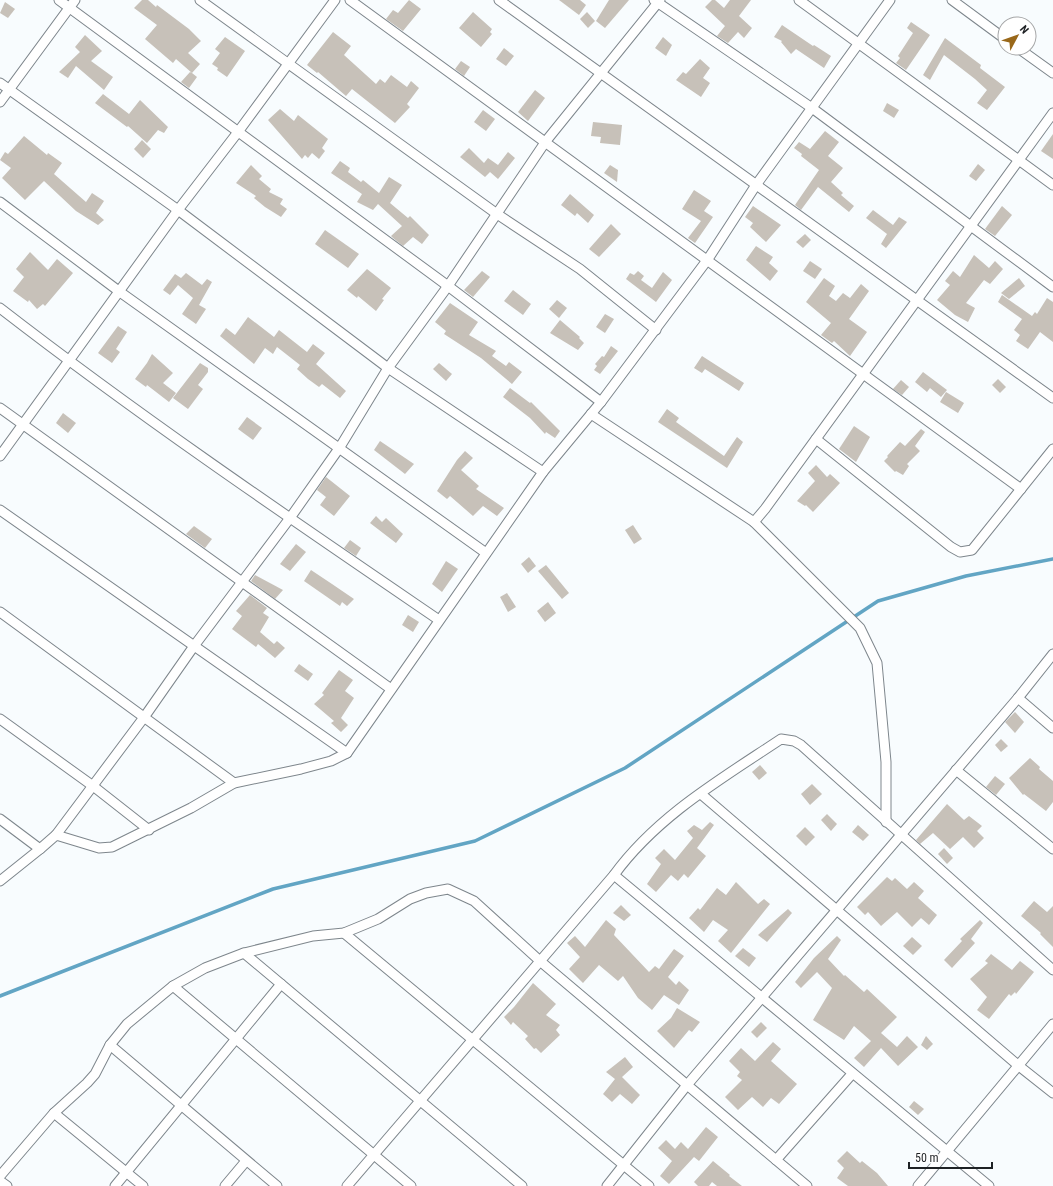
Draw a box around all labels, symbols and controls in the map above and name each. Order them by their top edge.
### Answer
north arrow [997,16,1037,56]
text: N [1017,23,1031,37]
scale bar [909,1144,992,1170]
text: 50 m [915,1151,939,1165]

